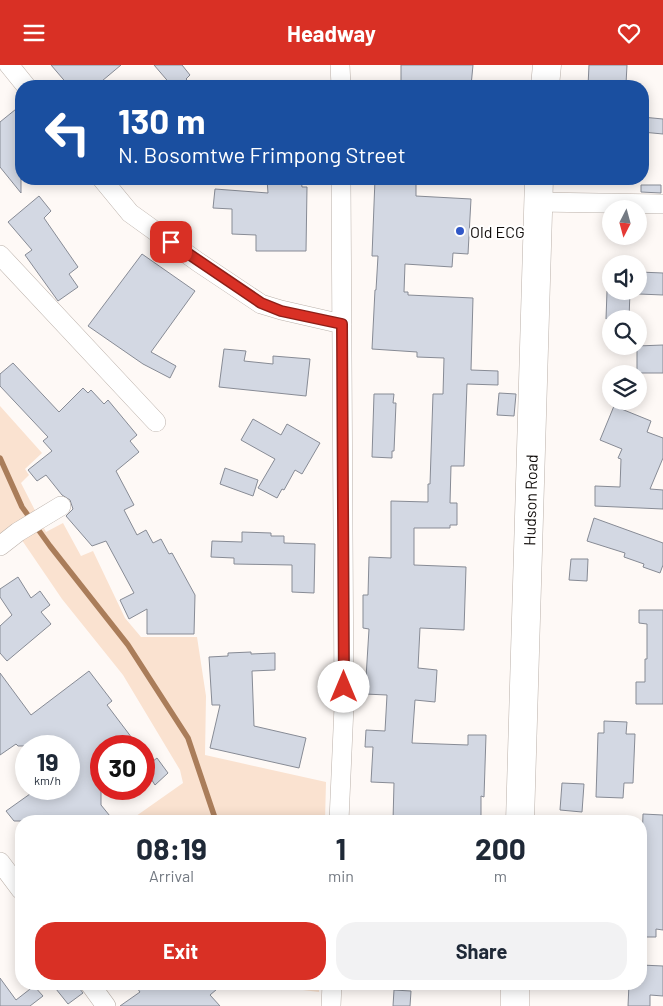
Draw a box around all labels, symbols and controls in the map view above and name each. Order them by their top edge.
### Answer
icon: menu [20,19,48,47]
icon: heart [615,19,643,47]
text: Headway [287,20,376,46]
text: 130 m [118,99,205,141]
icon: left [35,100,100,165]
text: N. Bosomtwe Frimpong Street [118,141,406,167]
north arrow [602,200,648,245]
map controls [602,200,647,410]
pin [150,221,192,263]
place label: Old ECG [470,222,525,241]
marker: Old ECG [454,225,466,237]
icon: arrive [157,228,185,256]
button: sound [602,255,647,300]
button: search [602,310,647,355]
button: layers [602,365,647,410]
street label: Hudson Road [519,454,540,546]
position arrow [317,660,369,712]
speed limit sign: 30 [90,735,155,800]
text: 19 [36,746,59,776]
text: km/h [34,773,61,787]
text: 08:19 [136,830,207,866]
text: 1 [336,830,346,866]
text: 200 [475,830,526,866]
text: Arrival [149,866,194,885]
text: min [328,866,354,885]
text: m [494,866,507,885]
button: Exit [35,922,326,980]
button: Share [336,922,627,980]

